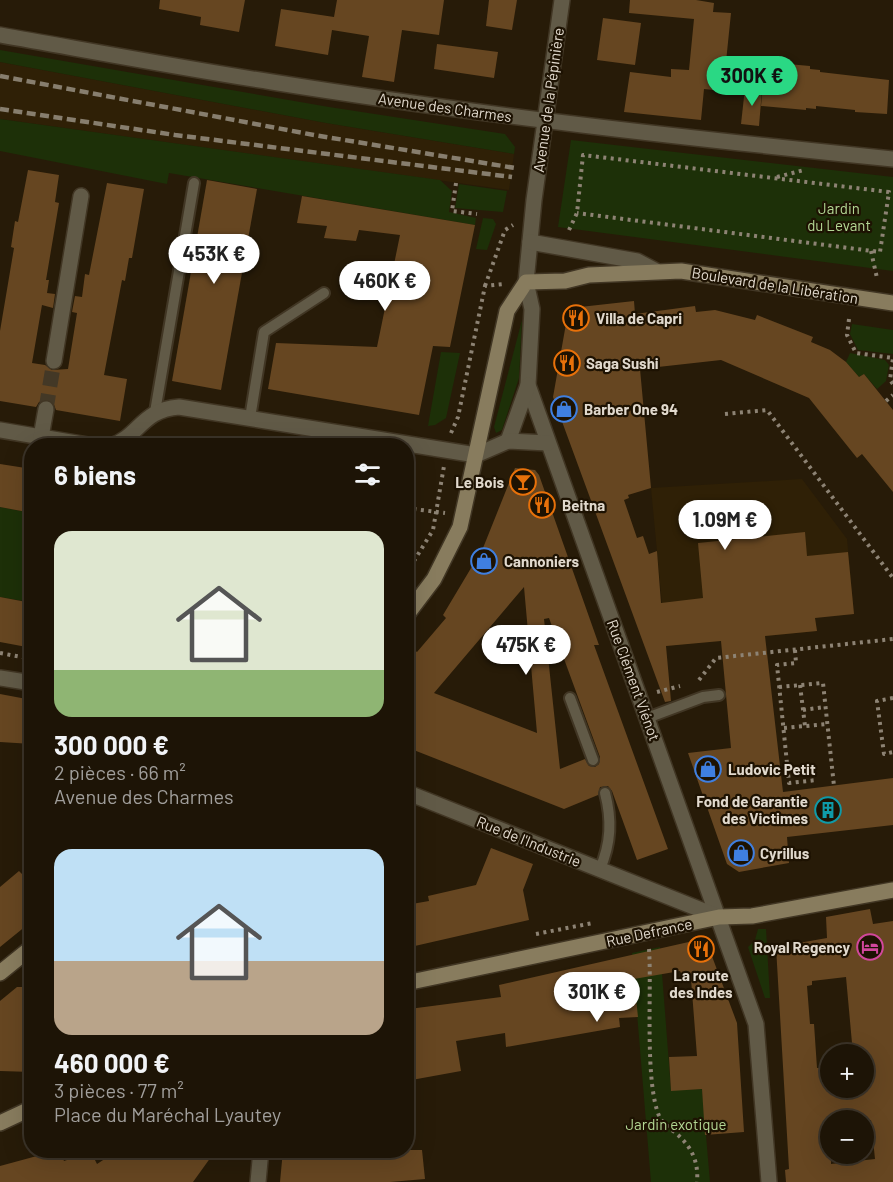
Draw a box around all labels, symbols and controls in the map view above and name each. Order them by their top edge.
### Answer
street label: Avenue de la Pépinière [529,26,567,174]
pin: 300K € [703,56,801,107]
text: 300K € [721,63,783,87]
street label: Avenue des Charmes [377,89,513,125]
park label: Jardin du Levant [807,199,871,234]
pin: 453K € [165,234,263,285]
text: 453K € [183,241,245,265]
pin: 460K € [336,261,434,312]
street label: Boulevard de la Libération [690,263,860,307]
text: 460K € [353,268,417,292]
restaurant icon: Villa de Capri [561,303,591,333]
place label: Villa de Capri [596,309,682,327]
restaurant icon: Saga Sushi [552,348,582,378]
place label: Saga Sushi [586,354,659,372]
shop icon: Barber One 94 [549,394,579,424]
place label: Barber One 94 [584,400,678,418]
icon: filters [351,458,384,491]
text: 6 biens [54,459,136,490]
bar icon: Le Bois [508,467,538,497]
place label: Le Bois [455,473,504,491]
restaurant icon: Beitna [527,490,557,520]
place label: Beitna [562,496,605,514]
pin: 1.09M € [670,500,780,551]
text: 1.09M € [693,507,757,531]
shop icon: Cannoniers [469,546,499,576]
place label: Cannoniers [504,552,580,570]
icon: home [165,570,273,678]
street label: Rue Clément Viénot [604,617,664,743]
pin: 475K € [477,625,575,676]
text: 475K € [496,632,556,656]
text: 300 000 € [54,729,169,760]
shop icon: Ludovic Petit [693,754,723,784]
text: 2 pièces · 66 m² [54,760,186,784]
place label: Ludovic Petit [728,760,816,778]
text: Avenue des Charmes [54,784,234,808]
place label: Fond de Garantie des Victimes [696,792,808,827]
building icon: Fond de Garantie des Victimes [813,795,843,825]
street label: Rue de l'Industrie [474,812,584,870]
shop icon: Cyrillus [726,838,756,868]
place label: Cyrillus [760,844,810,862]
icon: home [165,888,273,996]
street label: Rue Defrance [604,914,694,950]
hotel icon: Royal Regency [855,932,885,962]
restaurant icon: La route des Indes [686,934,716,964]
place label: Royal Regency [754,938,850,956]
place label: La route des Indes [669,966,733,1001]
pin: 301K € [548,972,646,1023]
text: 301K € [568,979,626,1003]
map controls [820,1044,874,1164]
button: + [820,1044,874,1098]
text: 460 000 € [54,1047,170,1078]
text: 3 pièces · 77 m² [54,1078,184,1102]
text: Place du Maréchal Lyautey [54,1102,281,1126]
button: − [820,1110,874,1164]
park label: Jardin exotique [625,1115,727,1133]

